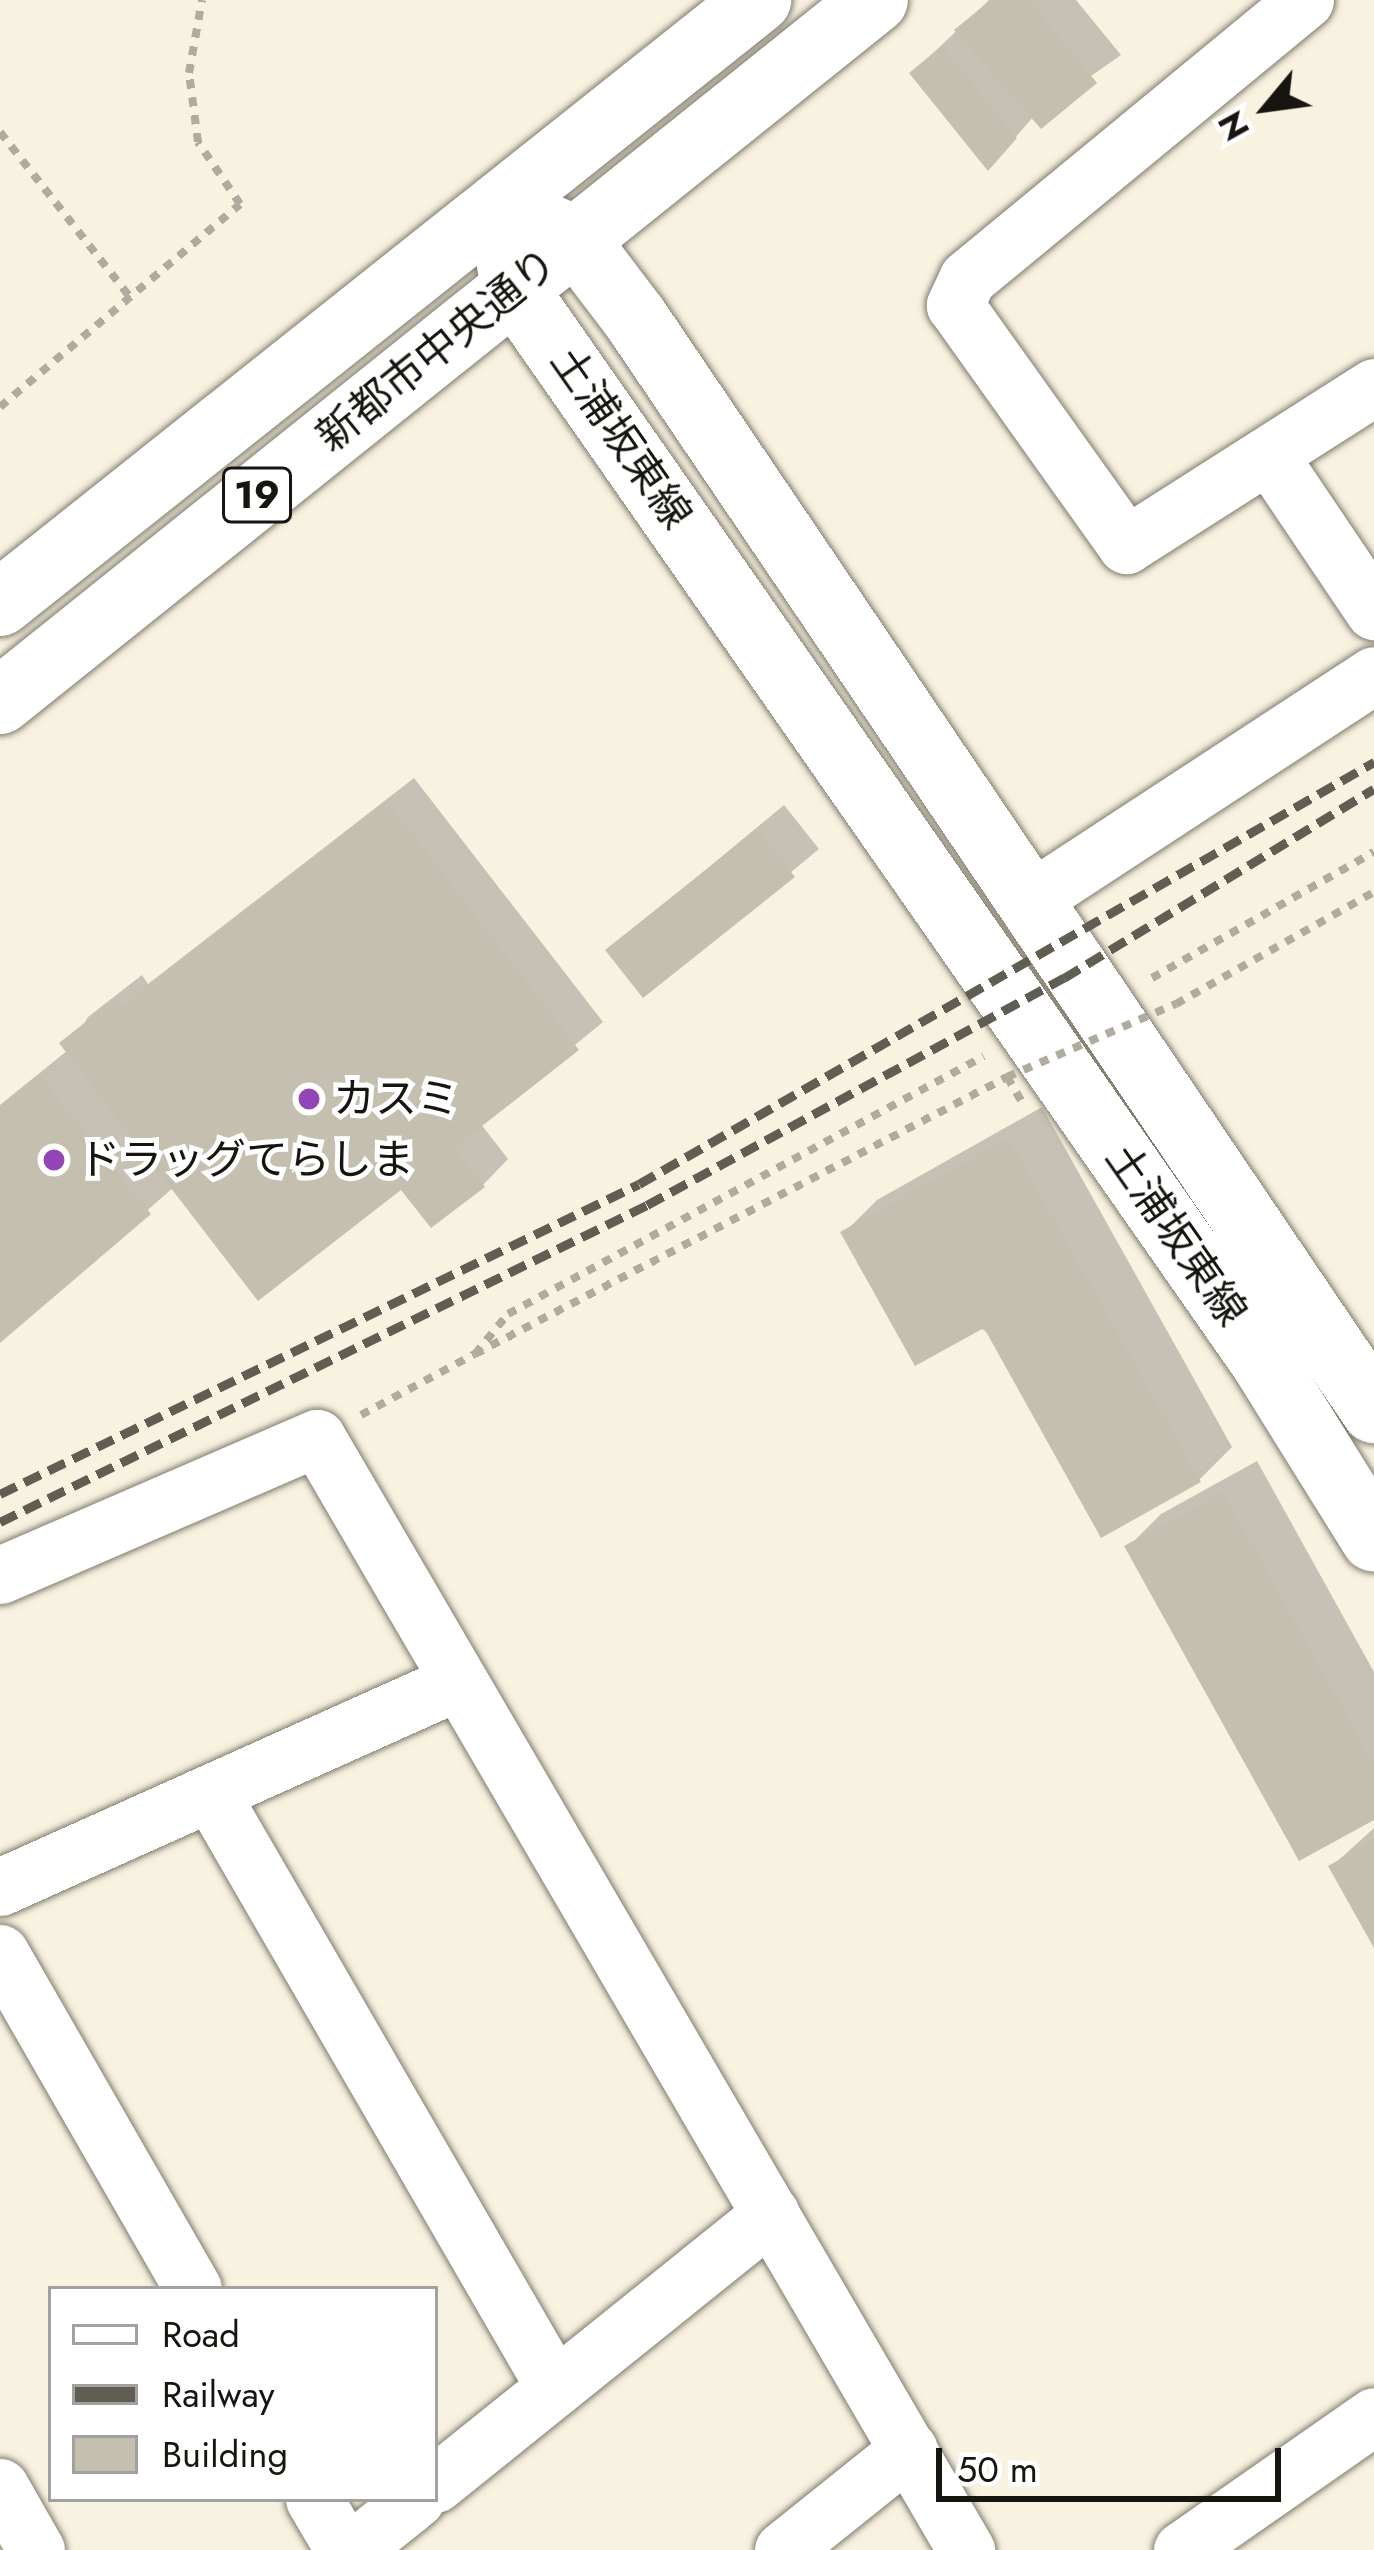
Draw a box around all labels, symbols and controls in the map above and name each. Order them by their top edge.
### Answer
north arrow [1206,48,1326,168]
text: N [1207,103,1261,149]
street label: 新都市中央通り [307,238,567,462]
street label: 土浦坂東線 [540,338,702,538]
road number: 19 [221,462,293,528]
place label: カスミ [333,1074,459,1124]
marker: カスミ [296,1086,322,1112]
place label: ドラッグてらしま [78,1135,414,1185]
street label: 土浦坂東線 [1095,1135,1257,1335]
marker: ドラッグてらしま [41,1147,67,1173]
legend [48,2286,438,2502]
text: Road [162,2308,240,2360]
text: Railway [162,2368,275,2420]
scale bar [942,2424,1287,2498]
text: Building [162,2428,288,2480]
text: 50 m [957,2443,1038,2495]

